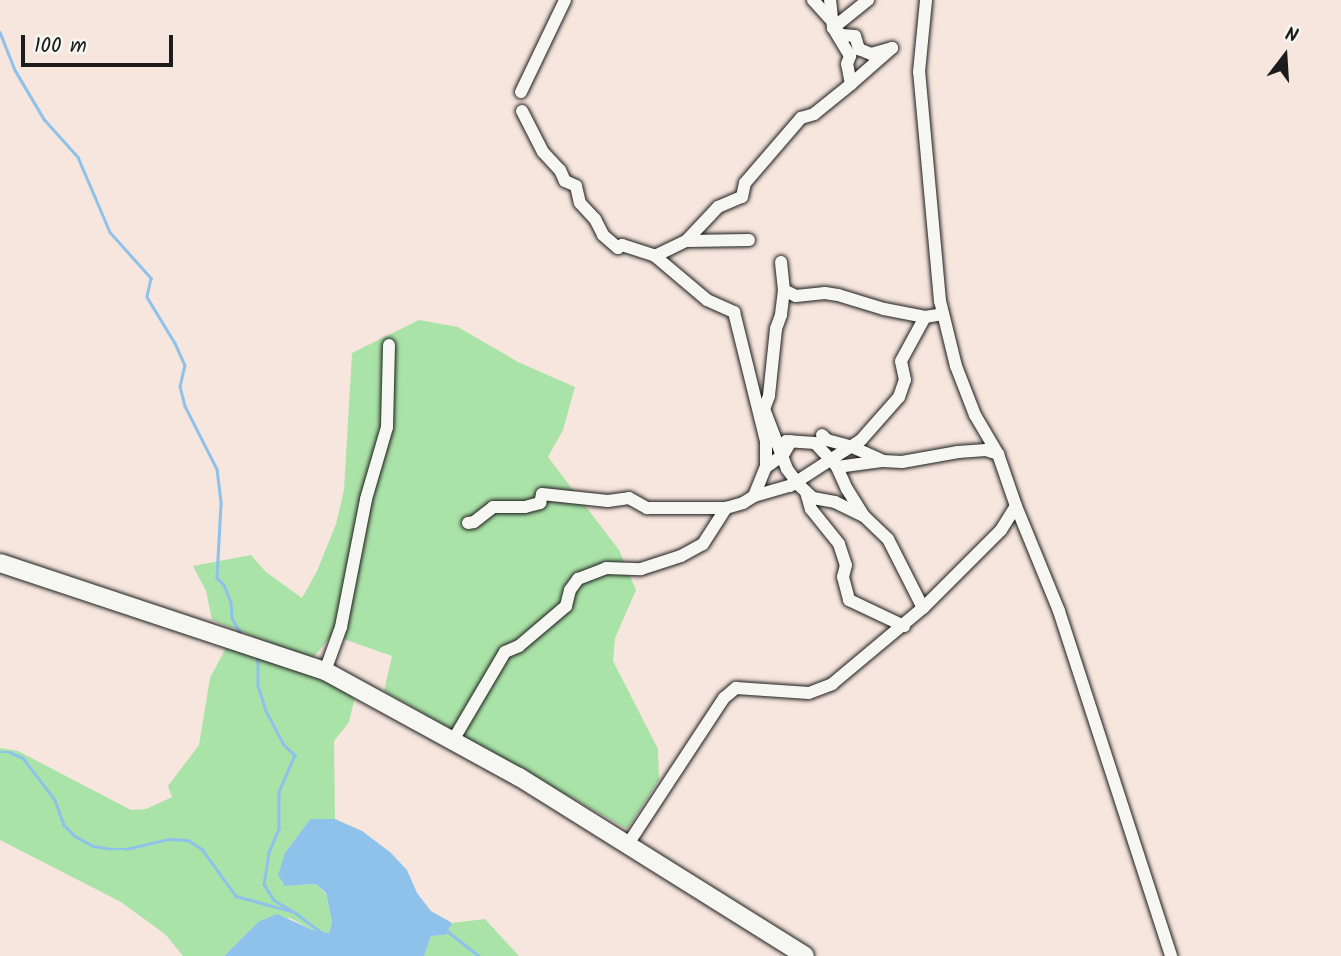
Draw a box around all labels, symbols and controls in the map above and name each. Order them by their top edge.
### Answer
text: N [1281,20,1301,52]
scale bar [24,21,177,65]
north arrow [1250,21,1320,91]
text: 100 m [34,30,87,63]

